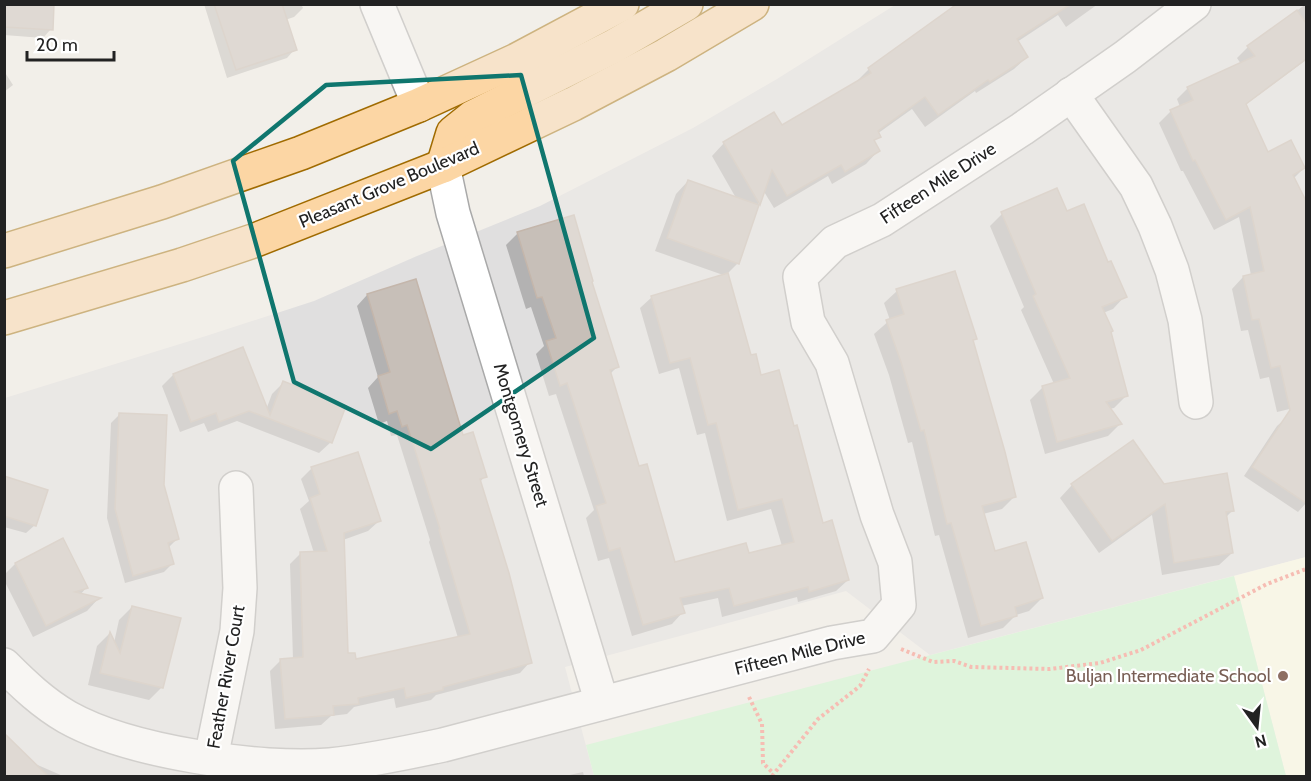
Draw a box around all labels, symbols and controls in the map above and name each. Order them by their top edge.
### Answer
scale bar [27,24,114,62]
text: 20 m [36,34,78,56]
street label: Pleasant Grove Boulevard [296,137,482,233]
street label: Fifteen Mile Drive [876,137,1000,229]
street label: Montgomery Street [489,360,553,510]
street label: Feather River Court [203,604,249,750]
street label: Fifteen Mile Drive [732,626,868,680]
place label: Buljan Intermediate School [1066,665,1272,687]
marker: Buljan Intermediate School [1276,669,1290,683]
north arrow [1227,697,1287,757]
text: N [1253,730,1269,752]

